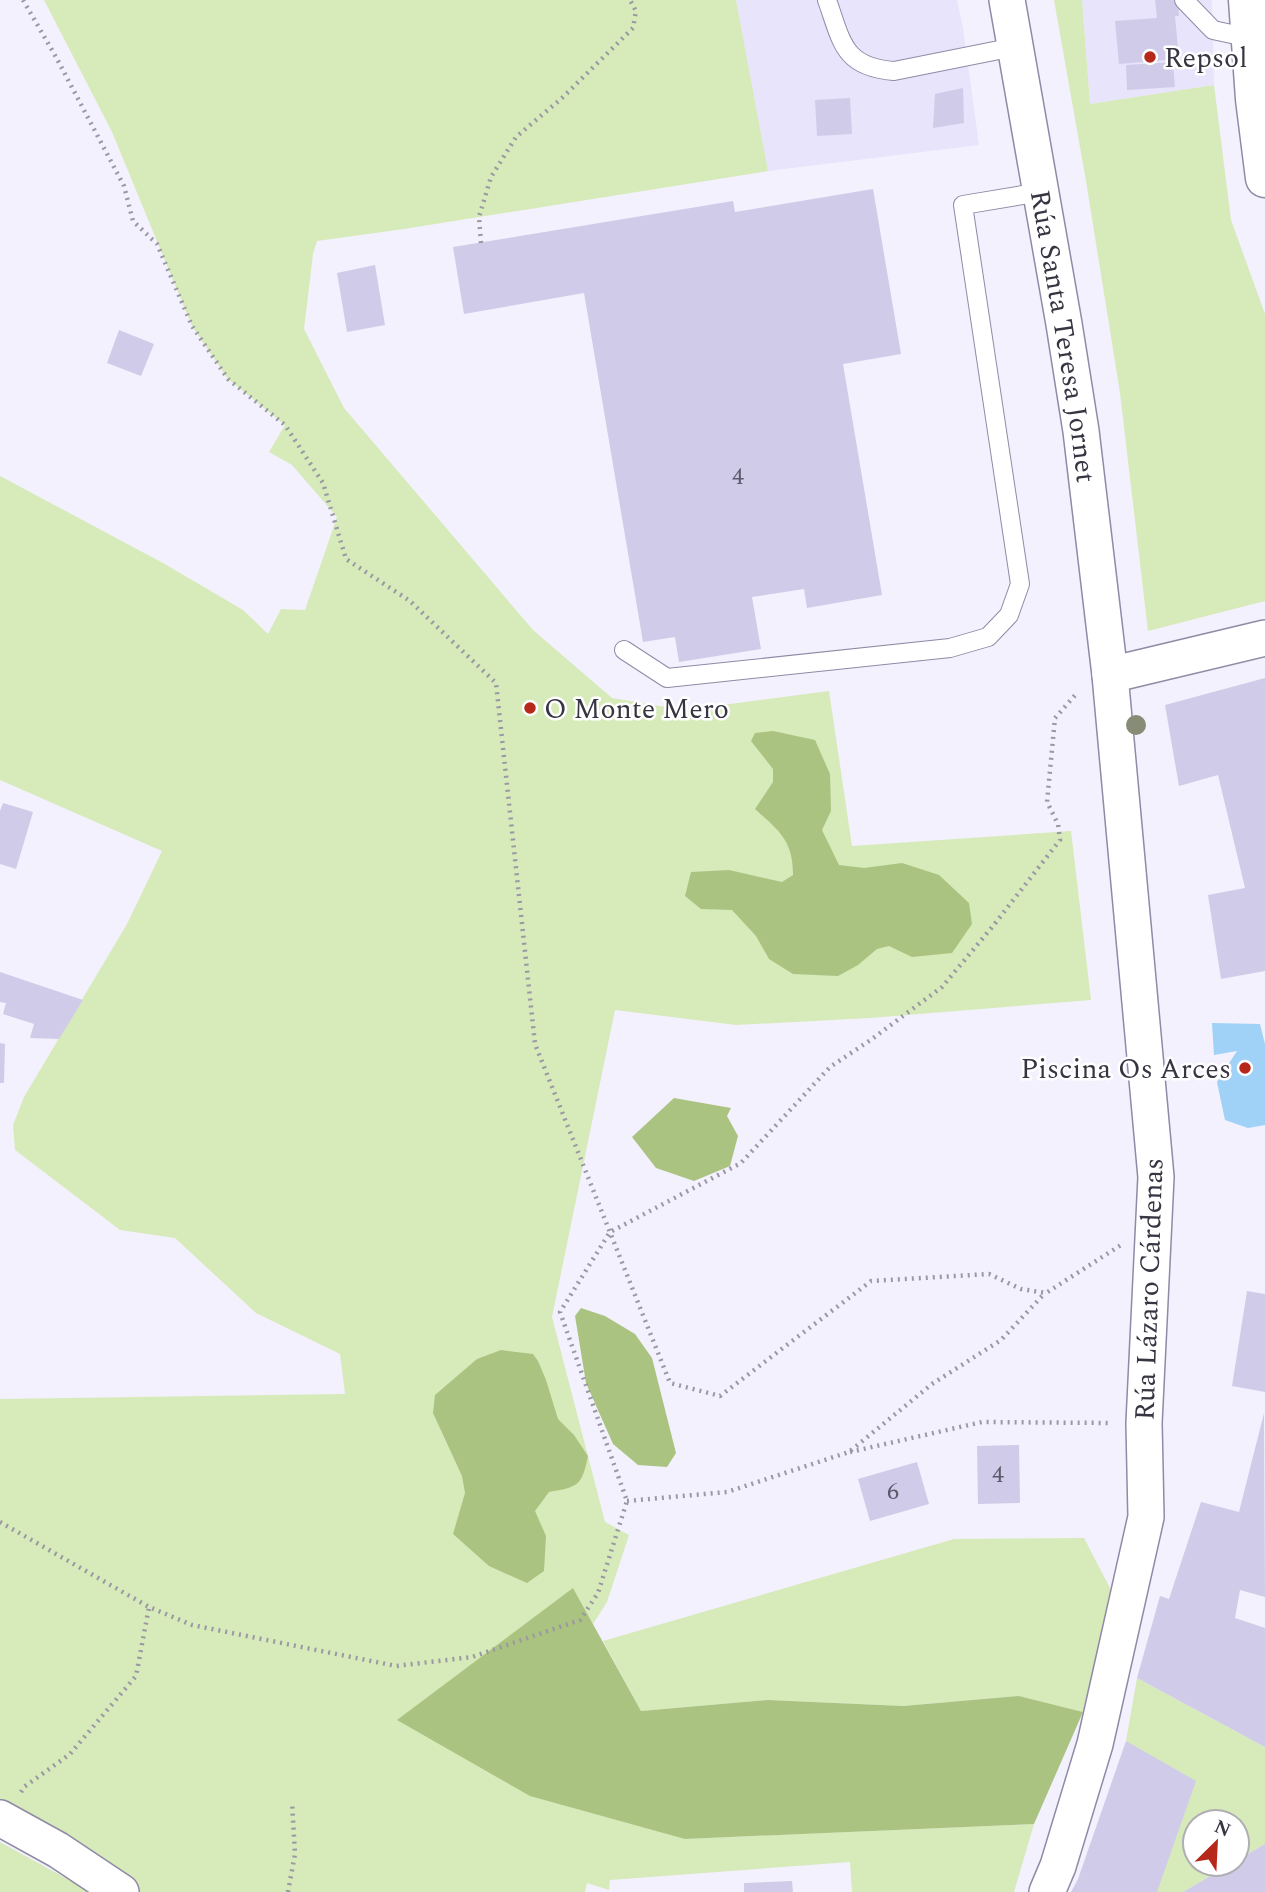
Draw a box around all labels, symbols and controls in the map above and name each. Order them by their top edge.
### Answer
place label: Repsol [1164,37,1247,80]
marker: Repsol [1142,49,1158,65]
street label: Rúa Santa Teresa Jornet [1018,187,1107,485]
house number: 4 [732,459,744,495]
place label: O Monte Mero [544,688,729,731]
marker: O Monte Mero [522,700,538,716]
place label: Piscina Os Arces [1020,1048,1231,1091]
marker: Piscina Os Arces [1237,1060,1253,1076]
street label: Rúa Lázaro Cárdenas [1123,1157,1176,1421]
house number: 4 [992,1457,1004,1493]
house number: 6 [887,1474,899,1510]
north arrow [1181,1808,1251,1878]
text: N [1209,1812,1235,1845]

